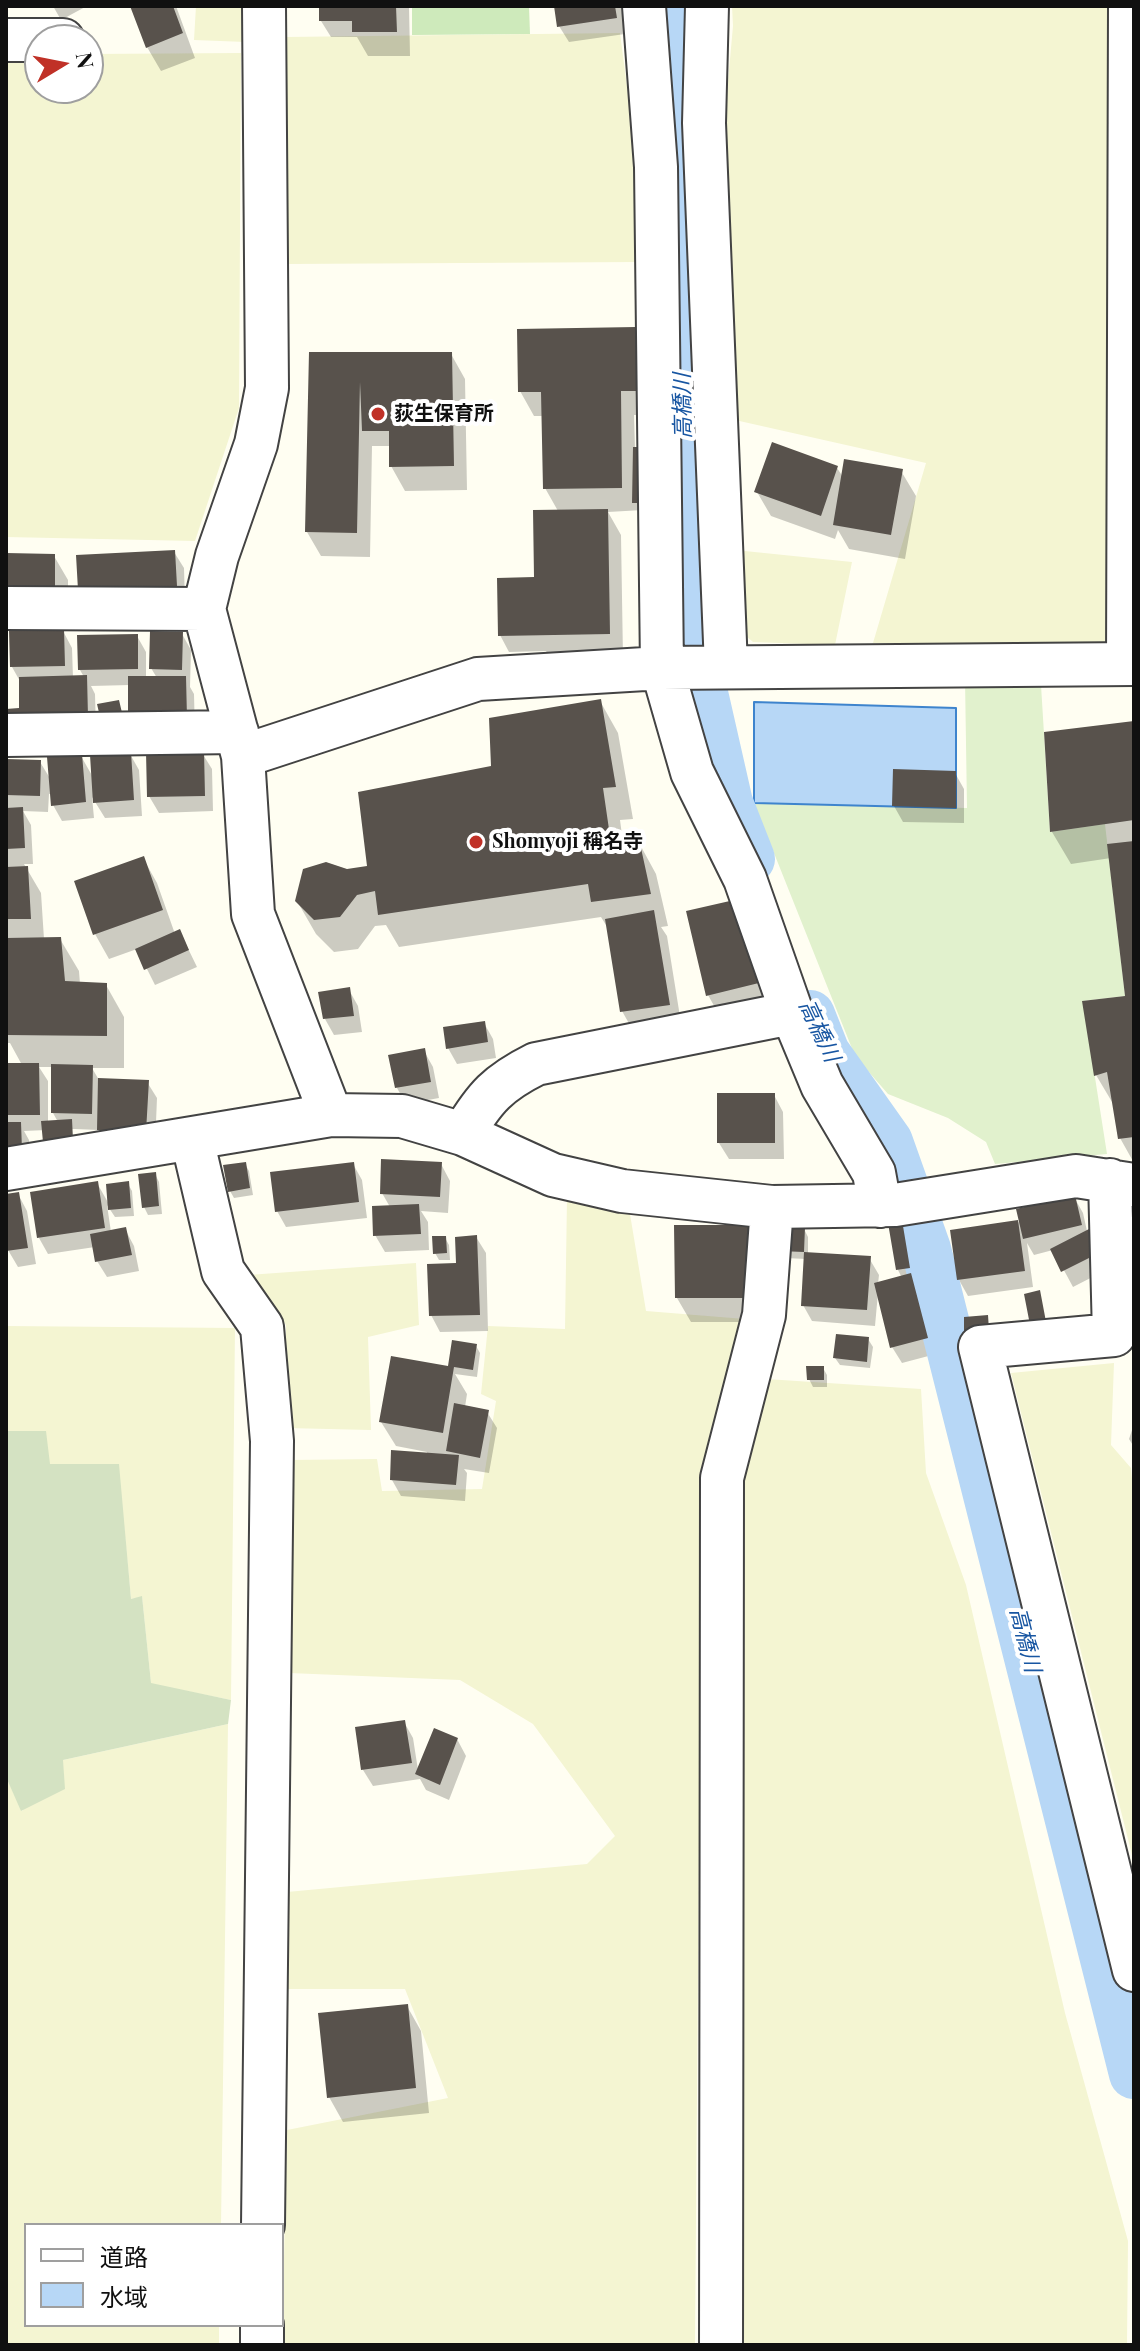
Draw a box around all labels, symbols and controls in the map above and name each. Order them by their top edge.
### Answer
north arrow [24,24,104,104]
text: N [70,50,102,71]
water label: 高橋川 [669,373,697,439]
place label: 荻生保育所 [394,402,494,426]
marker: 荻生保育所 [369,405,387,423]
place label: Shomyoji 稱名寺 [492,830,643,854]
marker: Shomyoji 稱名寺 [467,833,485,851]
water label: 高橋川 [793,996,845,1066]
water label: 高橋川 [1004,1605,1046,1675]
legend [24,2223,284,2327]
text: 道路 [100,2240,148,2272]
text: 水域 [100,2280,148,2312]

